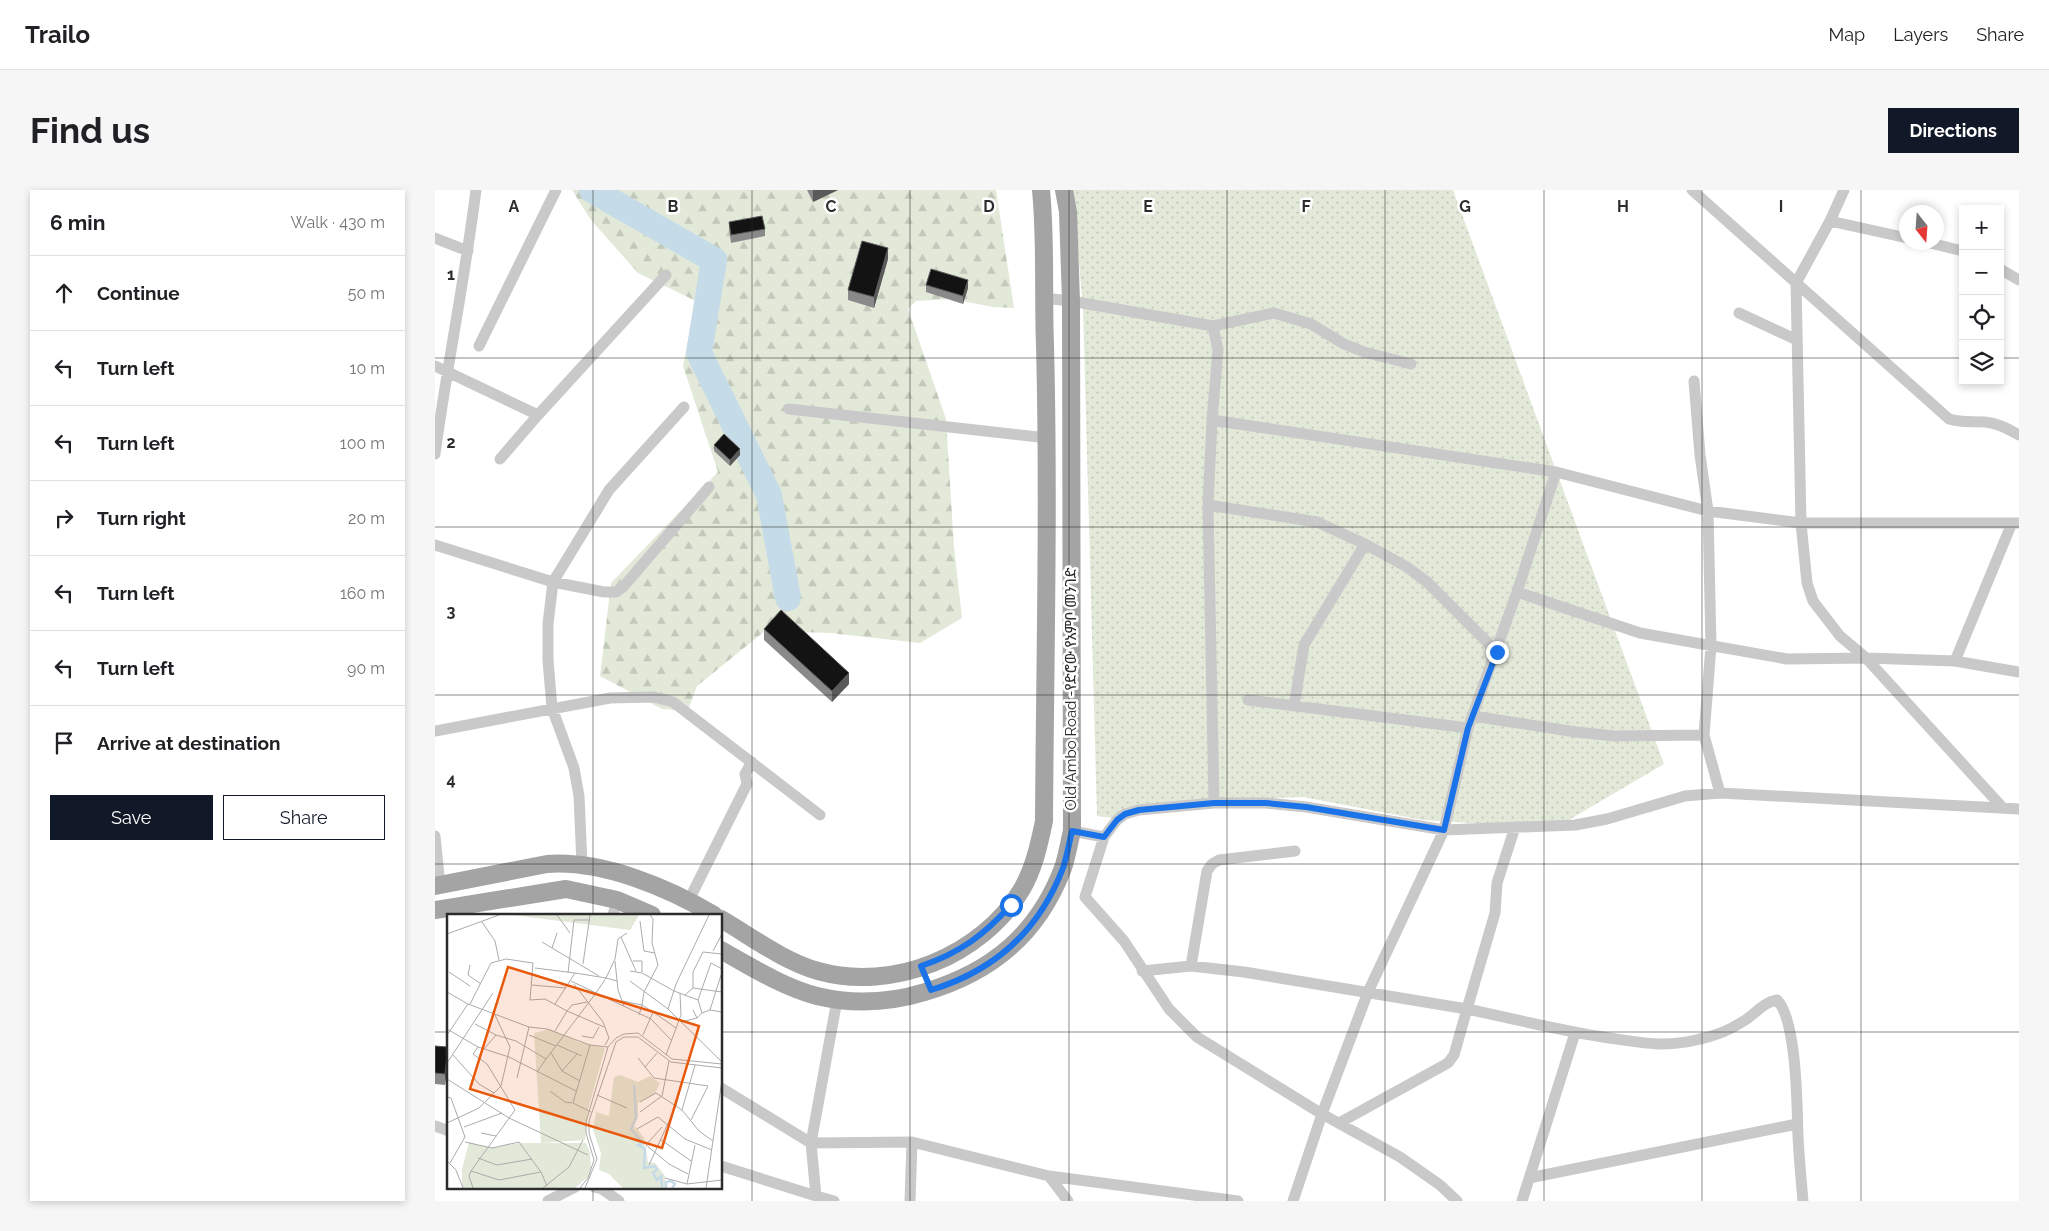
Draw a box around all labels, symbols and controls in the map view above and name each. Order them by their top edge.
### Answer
text: Trailo [25,20,90,49]
text: Map [1829,24,1865,45]
text: Layers [1893,24,1948,45]
text: Share [1976,24,2024,45]
button: Directions [1888,108,2019,153]
text: Find us [30,110,150,151]
text: A [509,197,520,216]
text: B [668,197,679,216]
text: C [826,197,837,216]
text: D [983,197,995,216]
text: E [1143,197,1153,216]
text: F [1301,197,1311,216]
text: G [1459,197,1471,216]
text: H [1617,197,1629,216]
text: I [1779,197,1783,216]
north arrow [1899,205,1944,250]
map controls [1959,205,2004,385]
button: + [1959,205,2004,250]
text: 6 min [50,210,105,235]
text: Walk · 430 m [291,213,385,232]
button: − [1959,250,2004,295]
text: 1 [447,265,455,284]
icon: ahead [50,279,78,307]
text: Continue [97,282,180,304]
text: 50 m [348,284,385,303]
button: locate [1959,295,2004,340]
button: layers [1959,340,2004,385]
icon: left [50,354,78,382]
text: Turn left [97,357,174,379]
text: 10 m [350,359,385,378]
icon: left [50,429,78,457]
text: Turn left [97,432,174,454]
text: 2 [446,433,456,452]
text: 100 m [340,434,385,453]
icon: right [50,504,78,532]
text: Turn right [97,507,186,529]
text: 20 m [348,509,385,528]
street label: Old Ambo Road -የድሮው የአምቦ መንገድ [1062,567,1080,811]
icon: left [50,579,78,607]
text: Turn left [97,582,174,604]
text: 160 m [340,584,385,603]
text: 3 [447,602,456,621]
route end [1486,641,1509,664]
icon: left [50,654,78,682]
text: Turn left [97,657,174,679]
text: 90 m [347,659,385,678]
icon: arrive [50,729,78,757]
text: Arrive at destination [97,732,281,754]
text: 4 [446,770,456,789]
button: Save [50,795,213,840]
button: Share [223,795,385,840]
route start [1000,894,1023,917]
inset map [447,914,723,1188]

